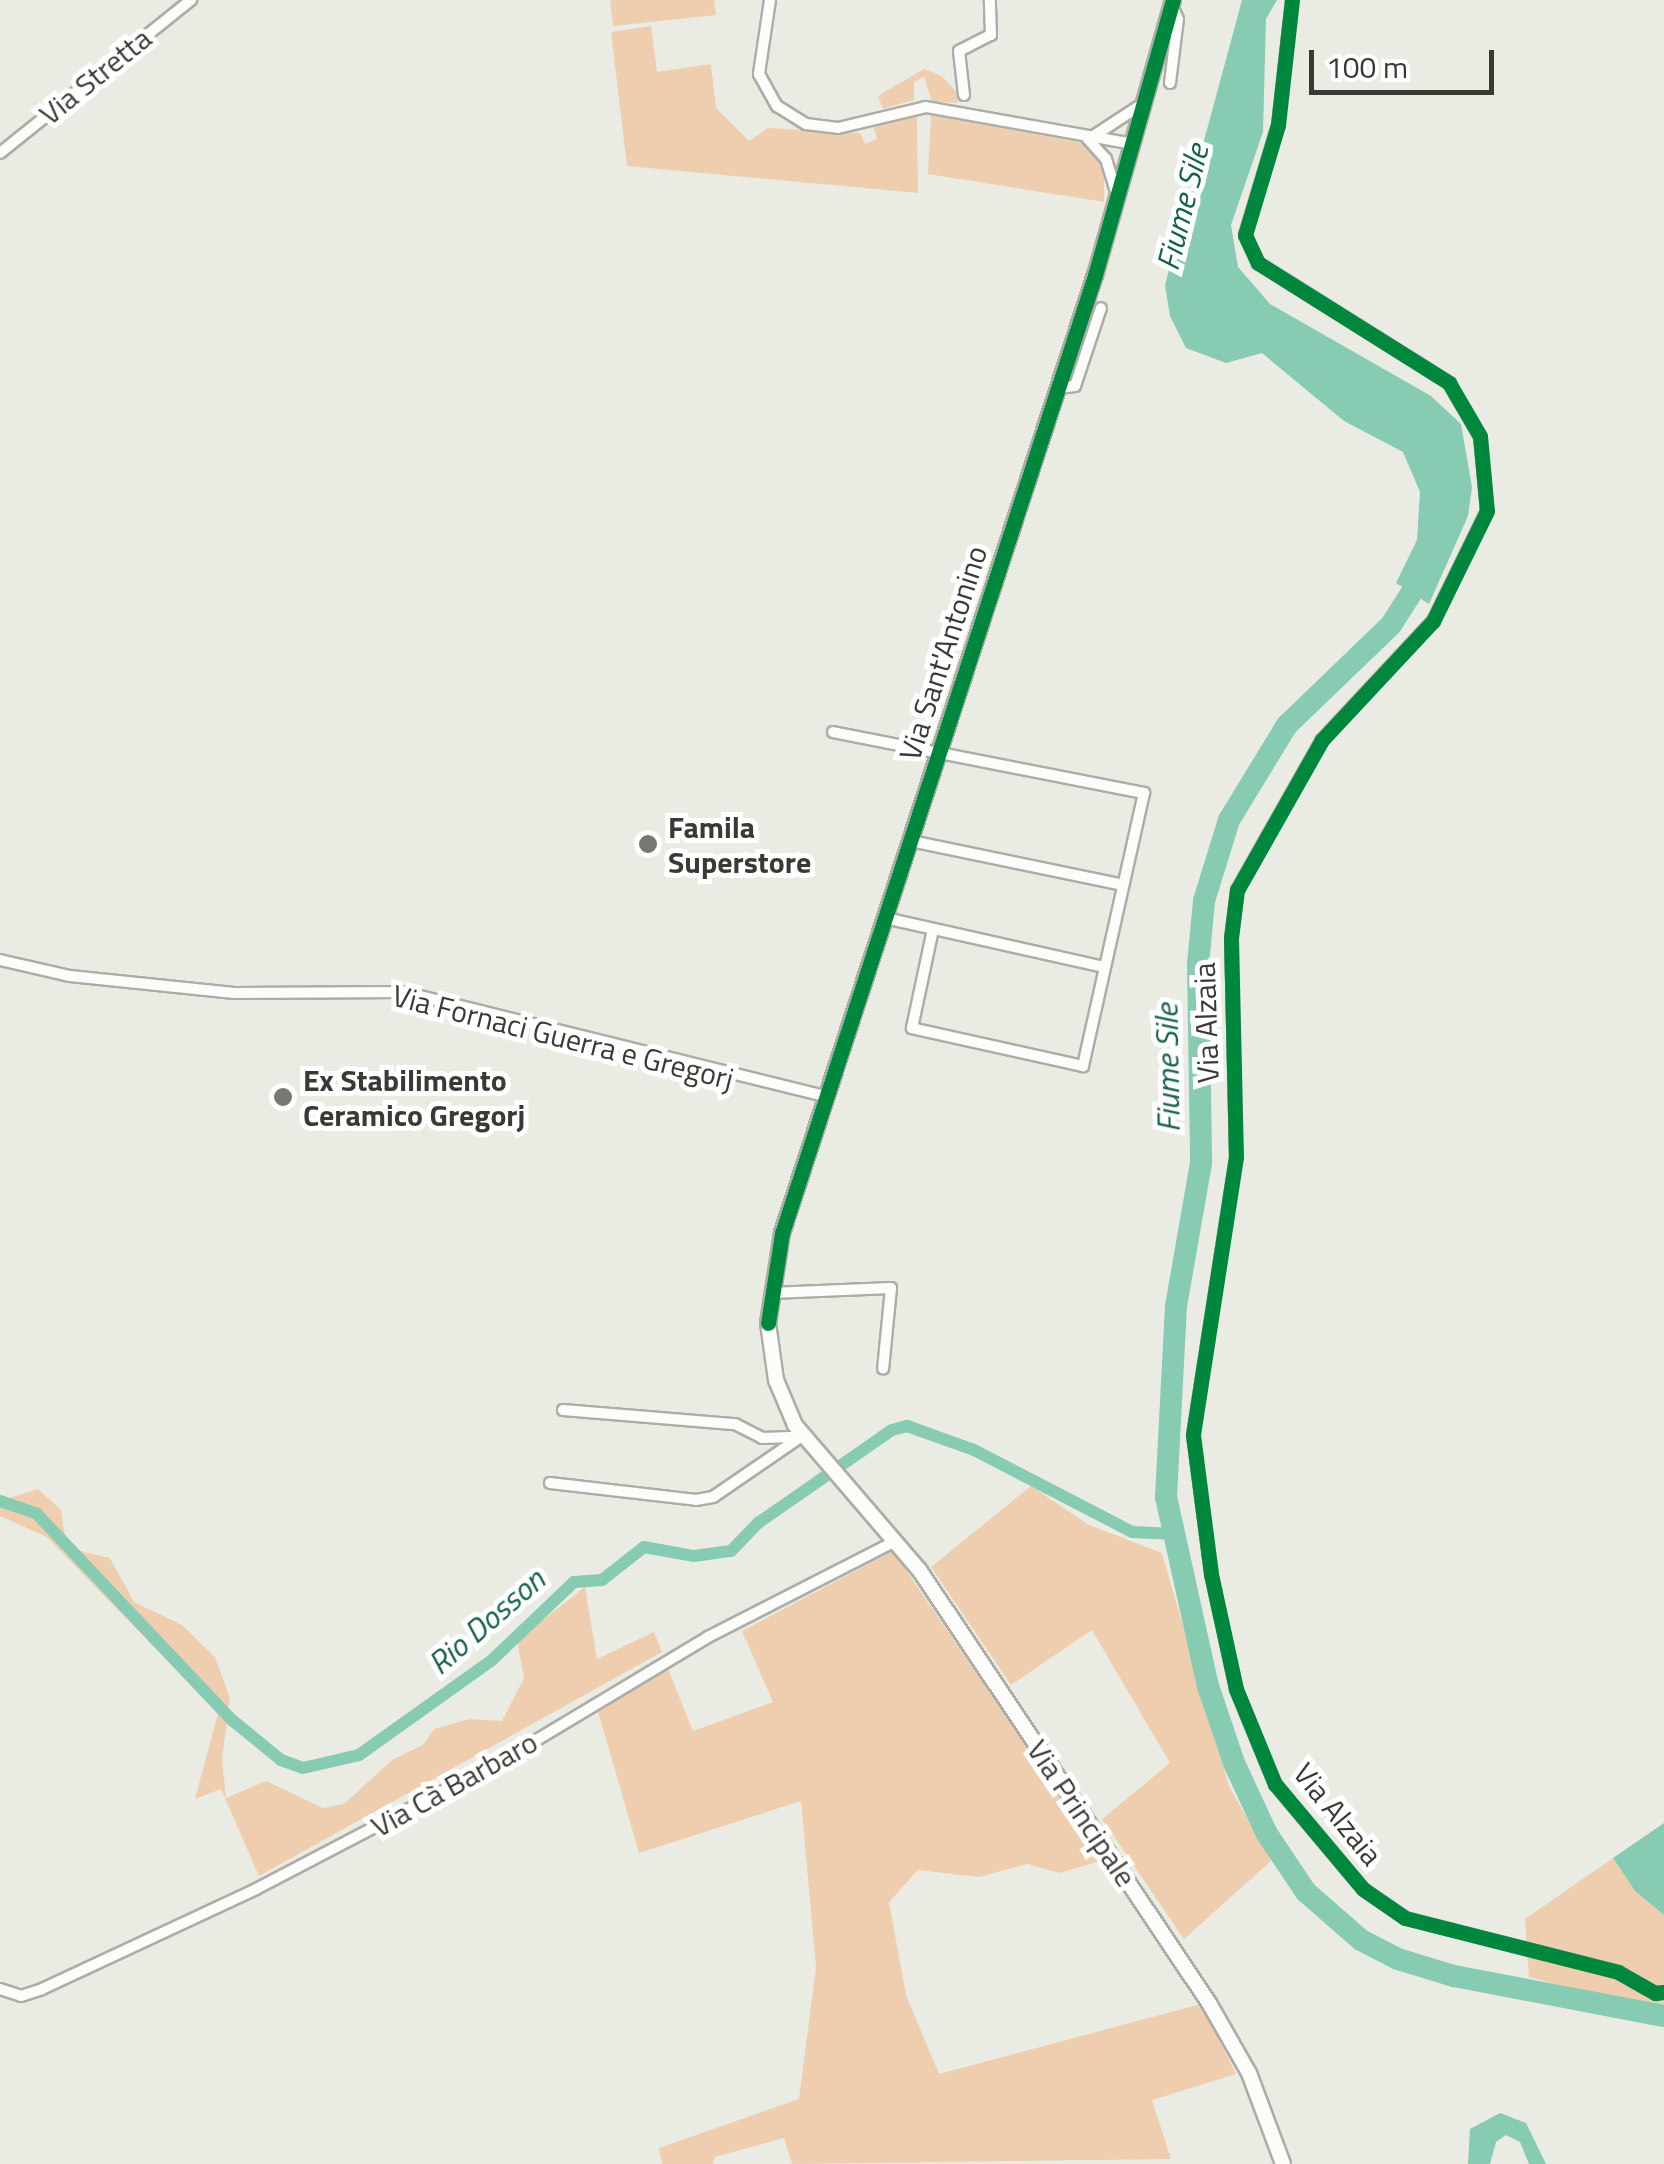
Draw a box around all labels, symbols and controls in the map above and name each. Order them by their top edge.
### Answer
street label: Via Stretta [32,20,158,132]
scale bar [1314,30,1499,92]
text: 100 m [1326,44,1408,90]
water label: Fiume Sile [1148,140,1216,274]
street label: Via Sant'Antonino [891,541,995,765]
place label: Famila Superstore [668,809,811,880]
marker: Famila Superstore [637,833,659,855]
street label: Via Alzaia [1186,962,1226,1084]
street label: Via Fornaci Guerra e Gregorj [389,977,737,1097]
water label: Fiume Sile [1147,1003,1187,1133]
place label: Ex Stabilimento Ceramico Gregorj [303,1062,525,1132]
marker: Ex Stabilimento Ceramico Gregorj [272,1086,294,1108]
water label: Rio Dosson [420,1560,552,1682]
street label: Via Cà Barbaro [365,1724,543,1844]
street label: Via Principale [1020,1733,1144,1893]
street label: Via Alzaia [1286,1756,1390,1872]

